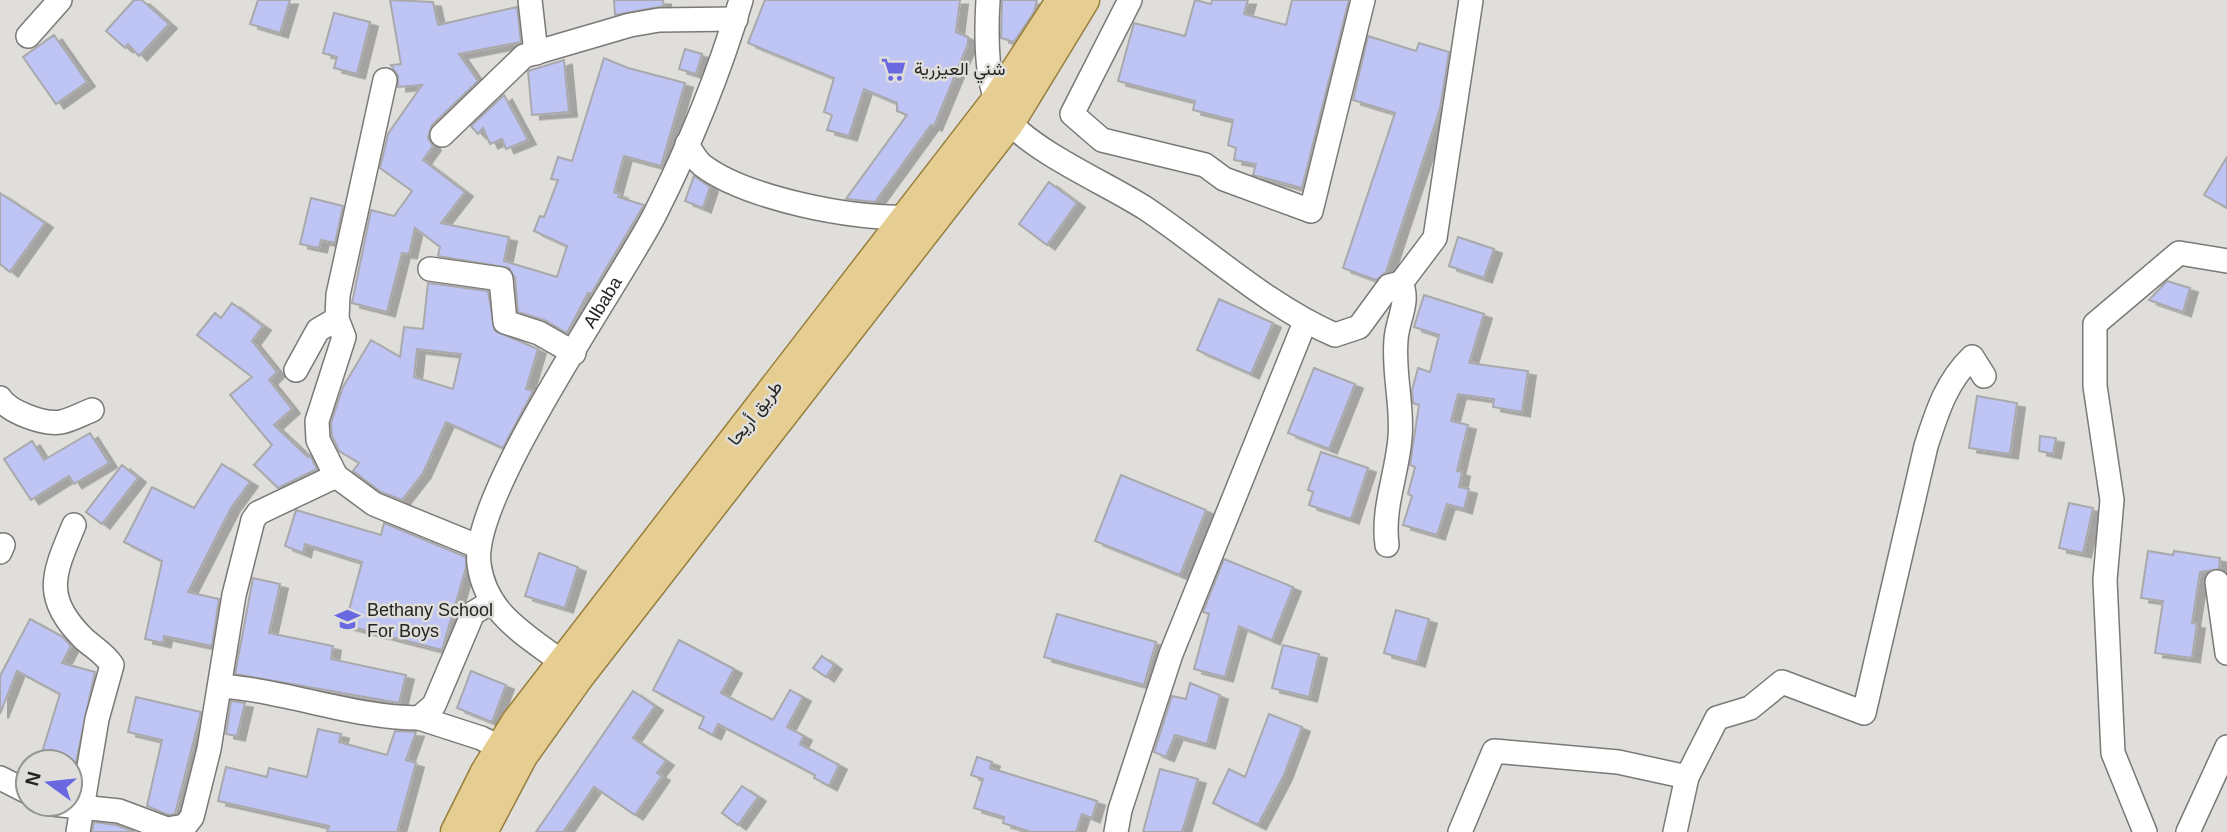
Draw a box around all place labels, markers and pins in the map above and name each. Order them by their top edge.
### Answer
supermarket icon: شني العيزرية [880,55,908,83]
place label: شني العيزرية [914,59,1006,84]
place label: Bethany School For Boys [367,600,493,641]
school or university icon: Bethany School For Boys [333,606,361,634]

